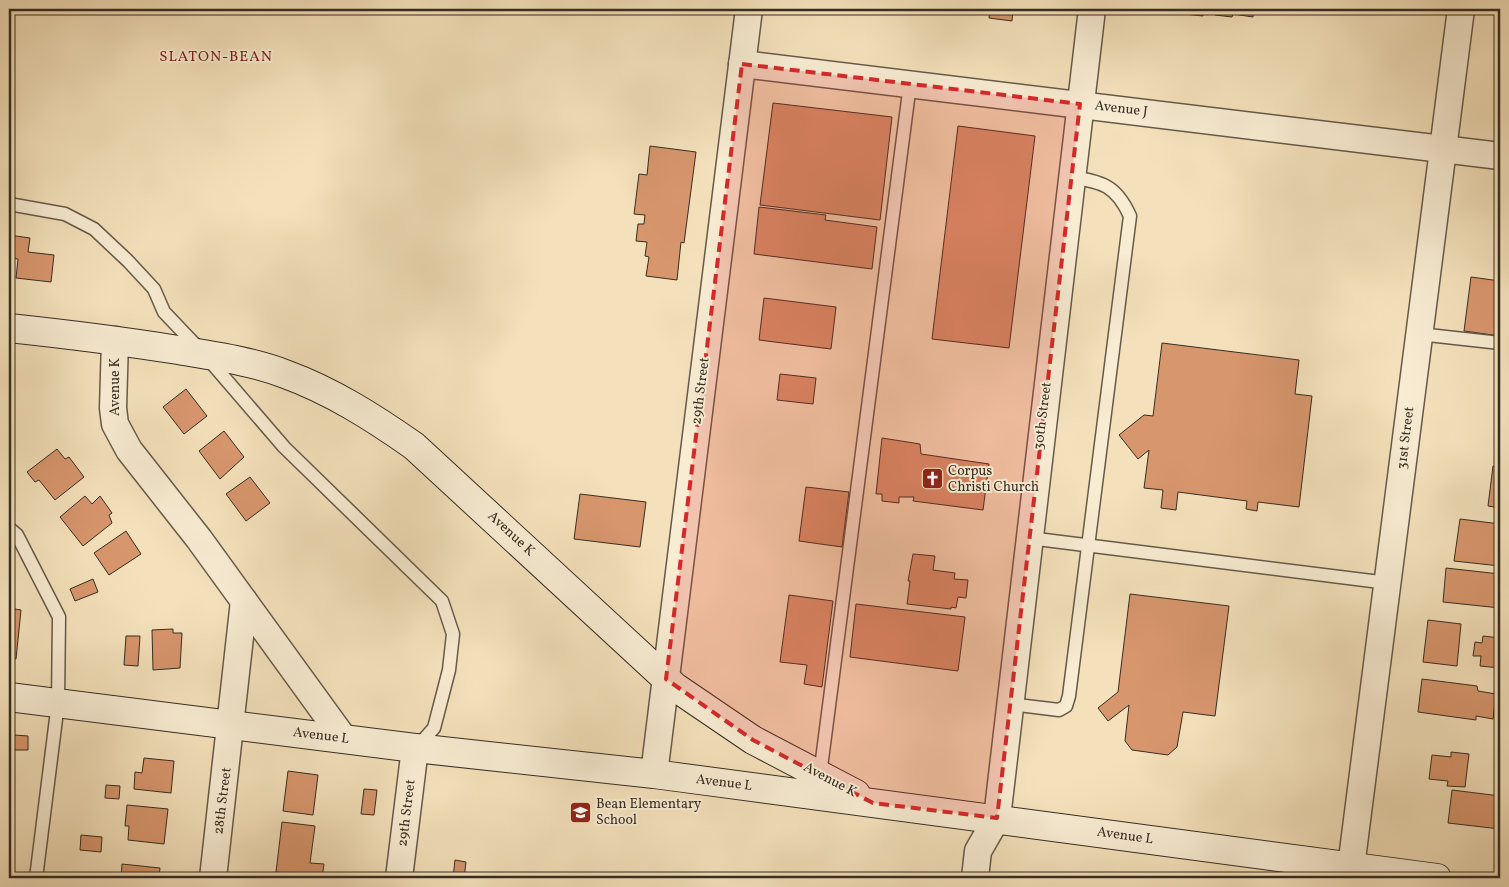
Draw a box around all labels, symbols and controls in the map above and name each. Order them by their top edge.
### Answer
district label: SLATON-BEAN [159,47,273,68]
street label: Avenue J [1093,96,1149,122]
street label: 29th Street [687,356,715,426]
street label: Avenue K [106,357,125,416]
street label: 30th Street [1029,381,1057,451]
street label: 31st Street [1393,405,1419,470]
place label: Corpus Christi Church [948,462,1039,497]
church icon: Corpus Christi Church [920,467,944,491]
street label: Avenue K [483,507,539,561]
street label: Avenue L [292,723,350,749]
street label: Avenue K [800,758,861,802]
street label: 28th Street [209,766,237,836]
street label: Avenue L [695,770,753,796]
street label: 29th Street [393,778,421,848]
place label: Bean Elementary School [596,795,702,830]
school or university icon: Bean Elementary School [568,800,592,824]
street label: Avenue L [1096,823,1154,849]

